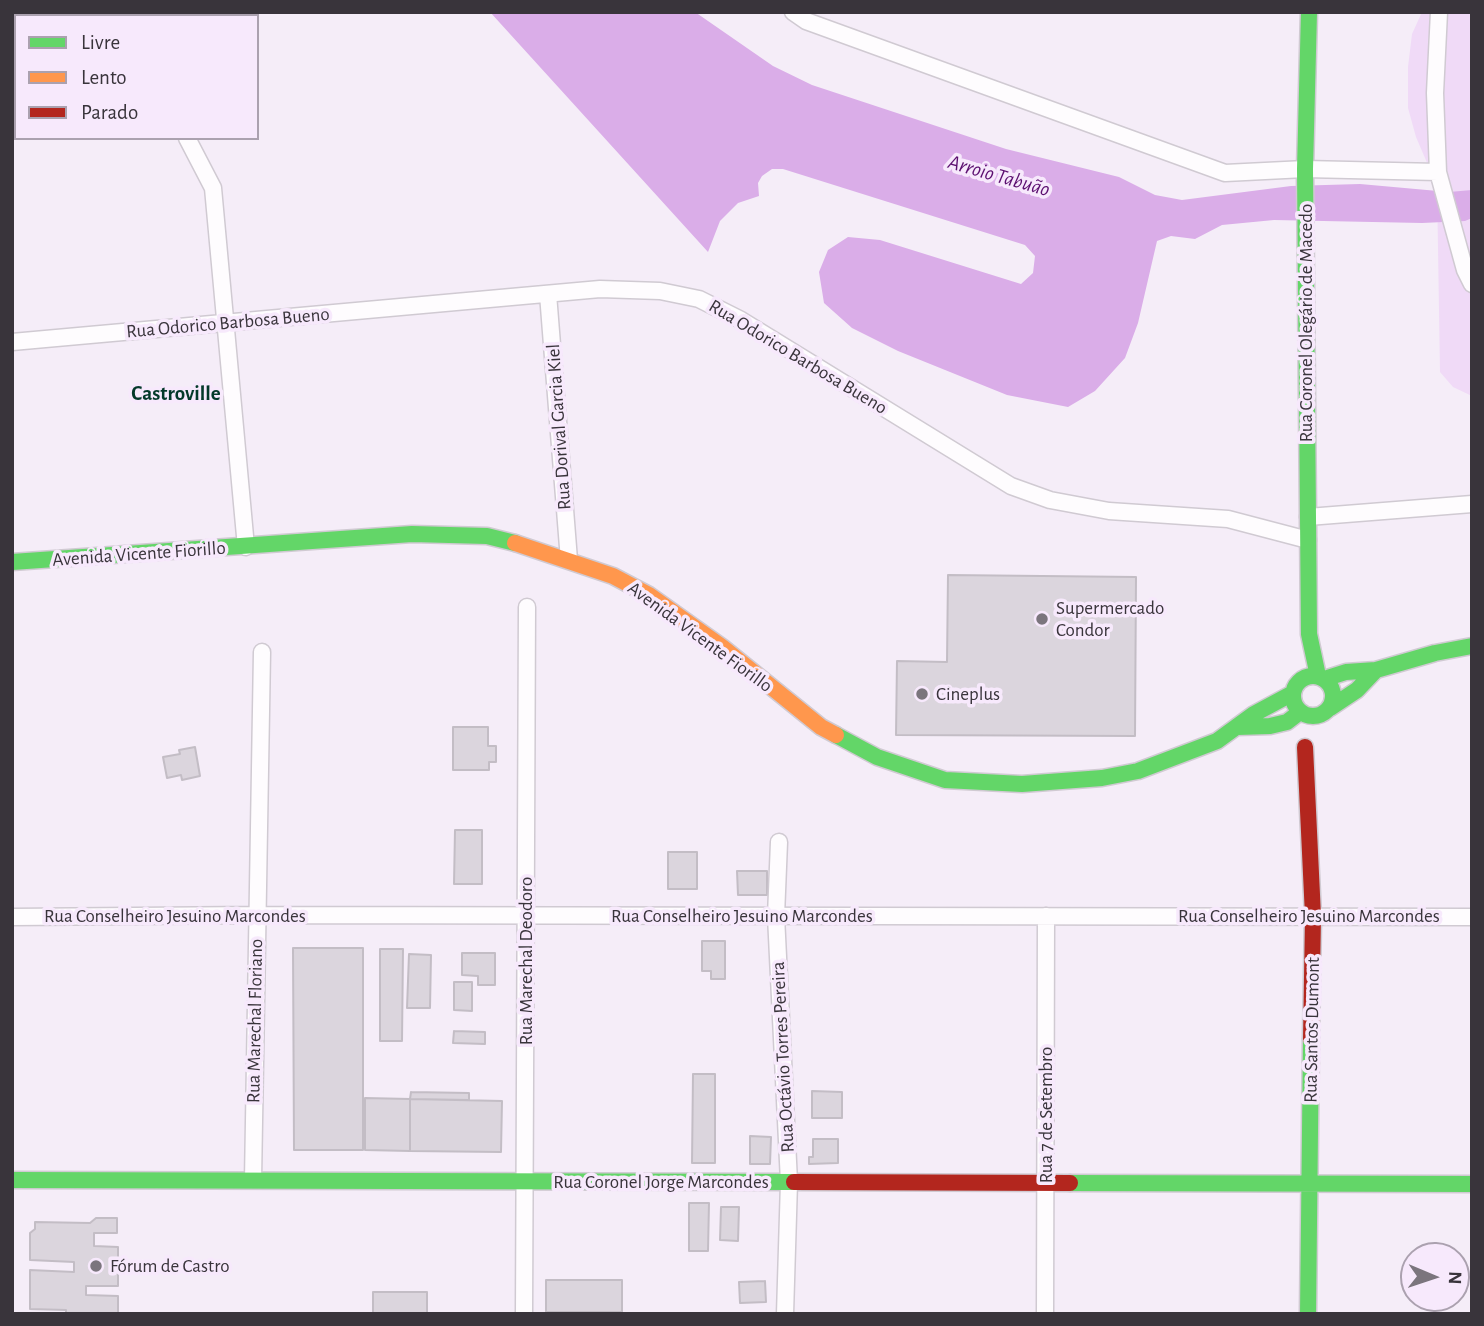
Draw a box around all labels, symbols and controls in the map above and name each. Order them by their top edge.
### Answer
legend [14,14,259,140]
text: Livre [81,32,120,53]
text: Lento [81,67,127,88]
text: Parado [81,102,138,123]
water label: Arroio Tabuão [945,149,1053,203]
street label: Rua Coronel Olegário de Macedo [1295,204,1317,442]
street label: Rua Odorico Barbosa Bueno [705,295,891,419]
street label: Rua Odorico Barbosa Bueno [125,303,331,343]
street label: Rua Dorival Garcia Kiel [542,343,576,511]
district label: Castroville [131,381,221,407]
street label: Avenida Vicente Fiorillo [52,537,226,571]
street label: Avenida Vicente Fiorillo [623,577,777,697]
place label: Supermercado Condor [1056,597,1164,641]
marker: Supermercado Condor [1034,611,1050,627]
place label: Cineplus [936,683,1000,705]
marker: Cineplus [914,686,930,702]
street label: Rua Marechal Deodoro [515,877,537,1045]
street label: Rua Conselheiro Jesuino Marcondes [44,905,306,927]
street label: Rua Conselheiro Jesuino Marcondes [611,905,873,927]
street label: Rua Conselheiro Jesuino Marcondes [1178,905,1440,927]
street label: Rua Marechal Floriano [242,939,268,1103]
street label: Rua Santos Dumont [1299,957,1325,1103]
street label: Rua Octávio Torres Pereira [767,961,799,1153]
street label: Rua 7 de Setembro [1035,1047,1057,1183]
street label: Rua Coronel Jorge Marcondes [553,1171,769,1193]
north arrow [1400,1242,1470,1312]
place label: Fórum de Castro [110,1255,230,1277]
marker: Fórum de Castro [88,1258,104,1274]
text: N [1445,1271,1464,1285]

